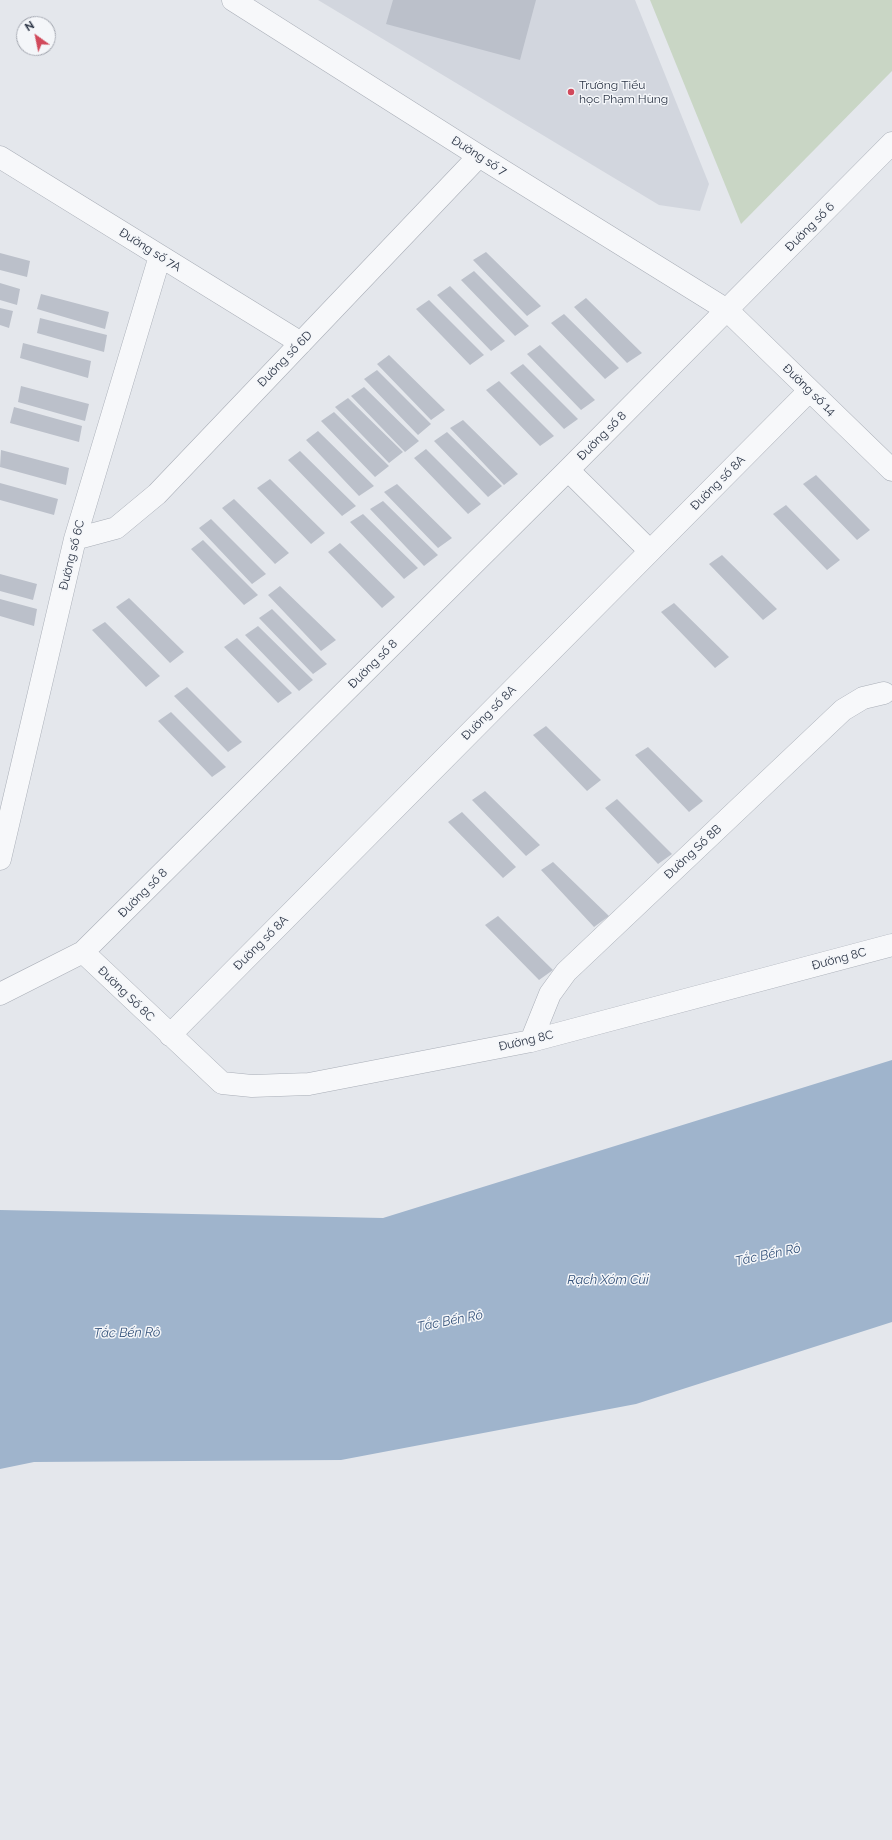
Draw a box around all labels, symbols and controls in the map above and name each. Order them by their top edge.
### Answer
north arrow [16,16,56,56]
text: N [23,19,37,34]
place label: Trường Tiểu học Phạm Hùng [579,78,668,106]
marker: Trường Tiểu học Phạm Hùng [566,87,576,97]
street label: Đường số 7 [449,133,509,179]
street label: Đường số 6 [782,199,838,255]
street label: Đường số 7A [116,225,184,275]
street label: Đường số 6D [255,328,315,390]
street label: Đường số 14 [780,361,838,419]
street label: Đường số 8 [574,408,630,464]
street label: Đường số 8A [688,453,748,513]
street label: Đường số 6C [56,518,88,592]
street label: Đường số 8 [345,636,401,692]
street label: Đường số 8A [459,683,519,743]
street label: Đường Số 8B [661,822,725,882]
street label: Đường số 8 [115,865,171,921]
street label: Đường số 8A [231,913,291,973]
street label: Đường 8C [810,945,868,973]
street label: Đường Số 8C [95,963,157,1025]
street label: Đường 8C [497,1028,555,1054]
water label: Tắc Bến Rô [734,1240,802,1270]
water label: Rạch Xóm Củi [567,1272,649,1288]
water label: Tắc Bến Rô [416,1307,484,1335]
water label: Tắc Bến Rô [94,1325,160,1341]

